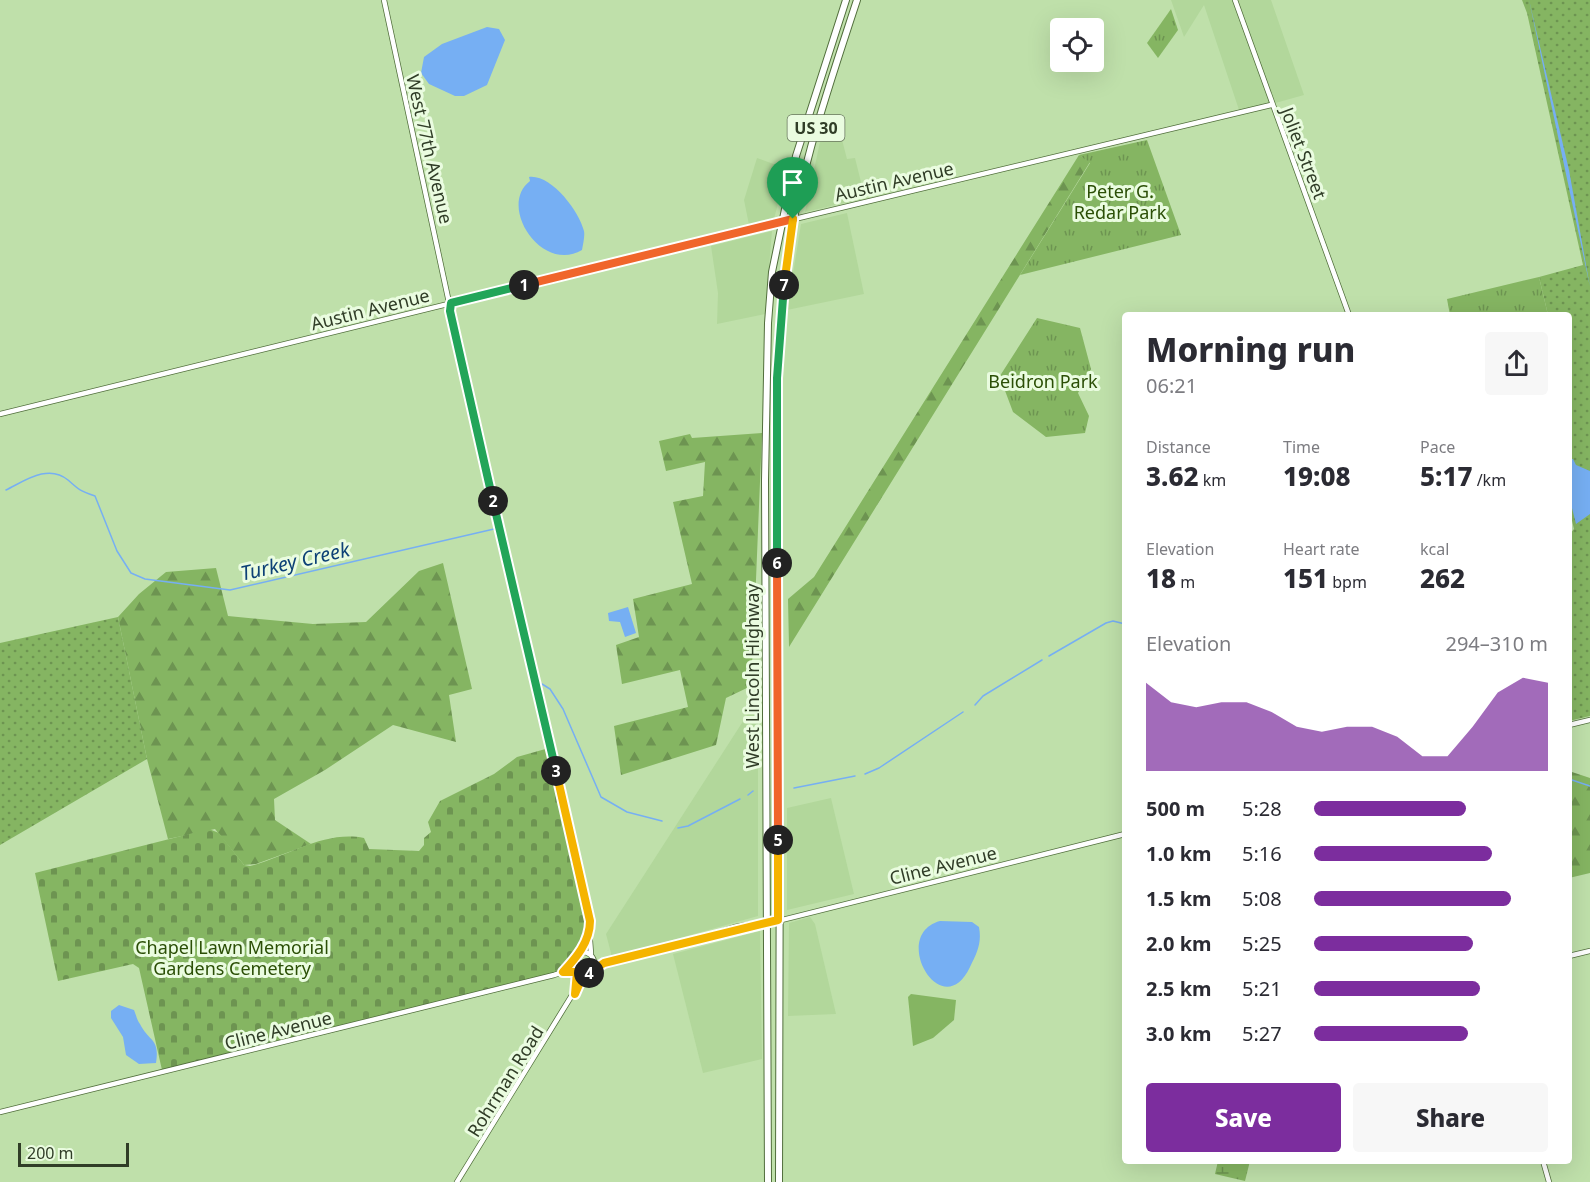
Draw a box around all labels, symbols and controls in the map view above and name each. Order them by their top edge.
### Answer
map controls [1050,18,1104,72]
button: locate [1050,18,1104,72]
street label: West 77th Avenue [401,72,459,226]
street label: Joliet Street [1275,102,1333,203]
road number: US 30 [788,115,844,141]
street label: Austin Avenue [832,156,956,206]
pin [767,157,818,219]
icon: arrive [776,166,809,199]
park label: Peter G. Redar Park [1074,179,1167,224]
pin: 1 [509,270,539,300]
pin: 7 [769,270,799,300]
text: 1 [519,274,529,296]
text: 7 [779,274,789,296]
street label: Austin Avenue [308,283,432,335]
text: Morning run [1146,327,1355,372]
button: share [1485,332,1548,395]
park label: Beidron Park [988,369,1098,393]
text: 06:21 [1146,372,1197,399]
text: Distance [1146,436,1211,458]
text: Time [1283,436,1320,458]
text: Pace [1420,436,1455,458]
text: 3.62 [1146,458,1199,494]
text: 19:08 [1283,458,1351,494]
text: 5:17 [1420,458,1473,494]
text: km [1199,469,1226,491]
text: /km [1473,469,1506,491]
pin: 2 [478,486,508,516]
text: 2 [488,490,498,512]
water label: Turkey Creek [238,535,353,587]
text: Elevation [1146,538,1214,560]
text: Heart rate [1283,538,1359,560]
text: kcal [1420,538,1449,560]
pin: 6 [762,548,792,578]
text: 6 [772,552,782,574]
text: 18 [1146,560,1176,596]
text: 151 [1283,560,1328,596]
text: 262 [1420,560,1465,596]
text: m [1176,571,1195,593]
text: bpm [1328,571,1367,593]
street label: West Lincoln Highway [740,583,764,769]
text: Elevation [1146,630,1231,657]
text: 294–310 m [1445,630,1548,657]
pin: 3 [541,756,571,786]
text: 3 [551,760,561,782]
text: 500 m [1146,795,1205,822]
text: 5:28 [1242,795,1282,822]
pin: 5 [763,825,793,855]
text: 5 [773,829,783,851]
street label: Cline Avenue [887,840,999,890]
text: 1.0 km [1146,840,1212,867]
text: 5:16 [1242,840,1282,867]
text: 1.5 km [1146,885,1212,912]
text: 5:08 [1242,885,1282,912]
text: 2.0 km [1146,930,1212,957]
text: 5:25 [1242,930,1282,957]
park label: Chapel Lawn Memorial Gardens Cemetery [135,935,329,980]
pin: 4 [574,958,604,988]
text: 4 [584,962,594,984]
text: 2.5 km [1146,975,1212,1002]
text: 5:21 [1242,975,1282,1002]
street label: Cline Avenue [222,1005,334,1055]
text: 3.0 km [1146,1020,1212,1047]
text: 5:27 [1242,1020,1282,1047]
street label: Rohrman Road [461,1021,549,1141]
button: Save [1146,1083,1341,1152]
button: Share [1353,1083,1548,1152]
scale bar [18,1140,129,1168]
text: 200 m [27,1142,74,1164]

